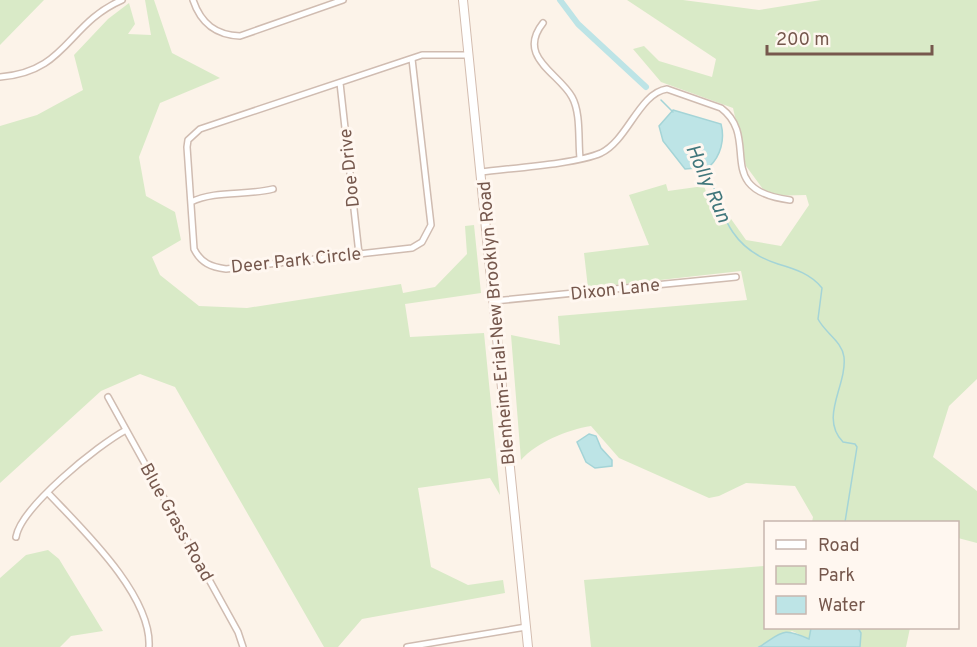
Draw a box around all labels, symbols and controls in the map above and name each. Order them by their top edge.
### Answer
scale bar [767,18,932,56]
text: 200 m [776,29,829,52]
street label: Doe Drive [335,127,366,208]
water label: Holly Run [678,140,736,227]
street label: Blenheim-Erial-New Brooklyn Road [474,180,521,466]
street label: Deer Park Circle [230,243,362,280]
street label: Dixon Lane [569,274,661,307]
street label: Blue Grass Road [134,460,218,586]
legend [764,521,959,629]
text: Road [818,535,860,558]
text: Park [818,565,855,588]
text: Water [818,595,865,618]

